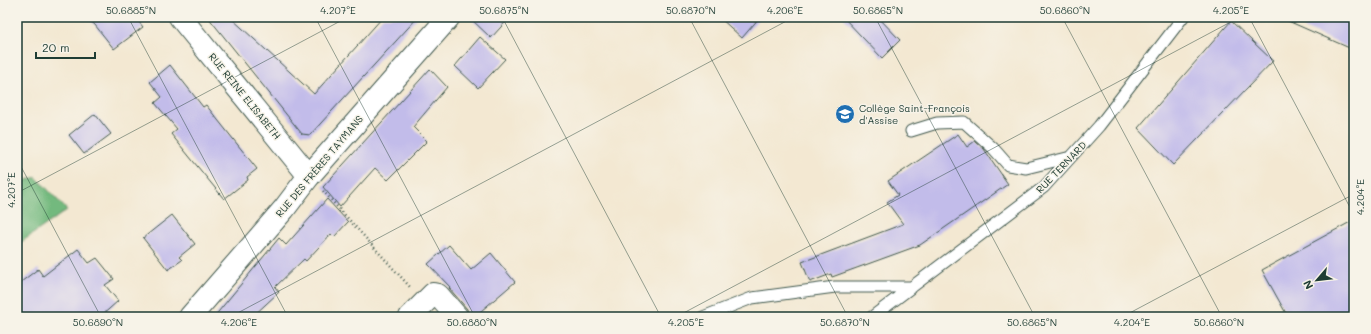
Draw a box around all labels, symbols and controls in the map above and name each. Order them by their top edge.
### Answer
text: 50.6885°N [106,3,156,17]
text: 4.207°E [320,3,356,17]
text: 50.6875°N [479,3,529,17]
text: 50.6870°N [666,3,716,17]
text: 4.206°E [767,3,803,17]
text: 50.6865°N [853,3,903,17]
text: 50.6860°N [1040,3,1090,17]
text: 4.205°E [1213,3,1249,17]
scale bar [36,34,95,60]
text: 20 m [42,39,70,55]
street label: RUE REINE ELISABETH [206,50,284,142]
place label: Collège Saint-François d'Assise [859,101,970,127]
school or university icon: Collège Saint-François d'Assise [834,103,856,125]
street label: RUE DES FRÈRES TAYMANS [272,112,366,220]
street label: RUE TERNARD [1033,138,1089,196]
text: 4.207°E [4,172,18,208]
text: 4.204°E [1353,179,1367,215]
north arrow [1297,260,1337,300]
text: N [1299,278,1316,292]
text: 50.6890°N [73,315,123,329]
text: 4.206°E [221,315,257,329]
text: 50.6880°N [447,315,497,329]
text: 4.205°E [668,315,704,329]
text: 50.6870°N [820,315,870,329]
text: 50.6865°N [1007,315,1057,329]
text: 4.204°E [1114,315,1150,329]
text: 50.6860°N [1194,315,1244,329]

